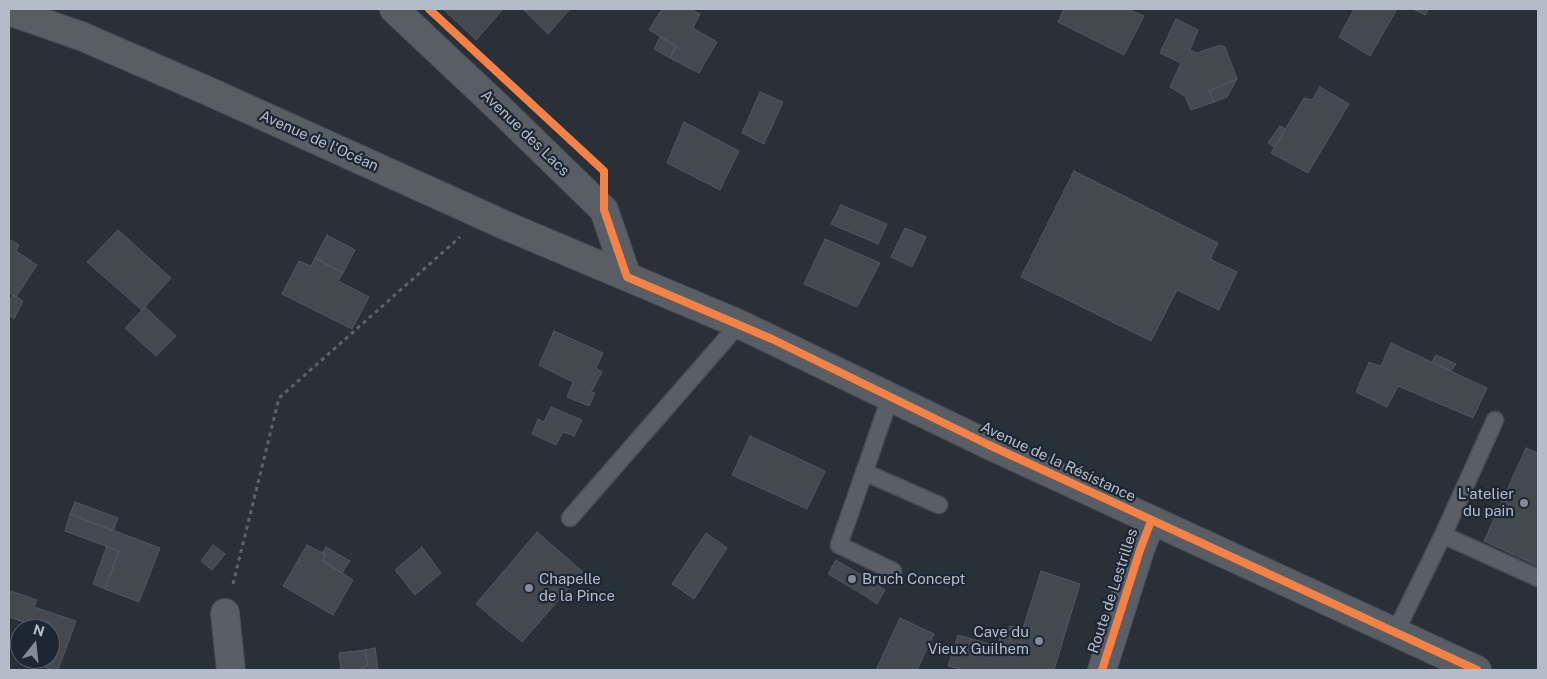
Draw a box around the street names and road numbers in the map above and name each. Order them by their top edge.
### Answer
street label: Avenue des Lacs [477,86,573,180]
street label: Avenue de l'Océan [257,107,381,175]
street label: Avenue de la Résistance [978,418,1138,506]
street label: Route de Lestrilles [1084,526,1142,656]

